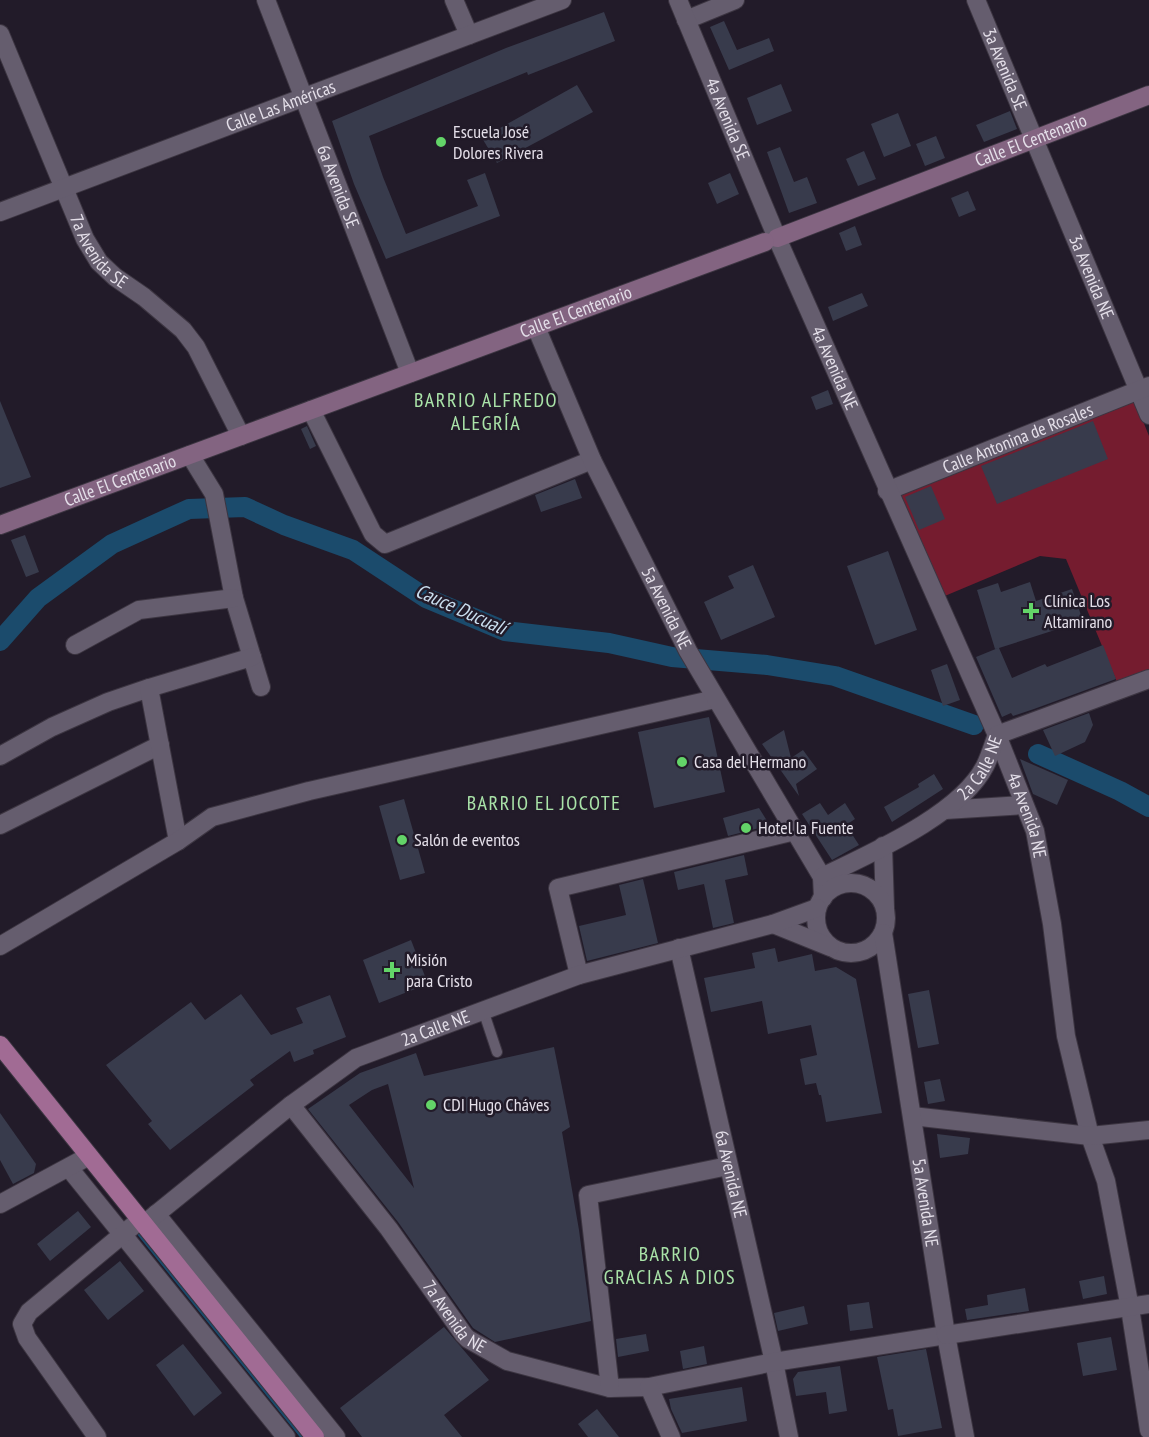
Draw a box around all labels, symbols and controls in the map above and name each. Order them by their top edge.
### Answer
street label: 3a Avenida SE [978,24,1033,114]
street label: 4a Avenida SE [701,74,755,164]
street label: Calle Las Américas [223,75,338,137]
street label: Calle El Centenario [972,108,1090,172]
place label: Escuela José Dolores Rivera [453,120,544,164]
marker: Escuela José Dolores Rivera [434,135,448,149]
street label: 6a Avenida SE [312,142,365,231]
street label: 7a Avenida SE [65,211,132,293]
street label: 3a Avenida NE [1064,231,1120,322]
street label: Calle El Centenario [516,280,635,343]
street label: 4a Avenida NE [806,322,864,413]
district label: BARRIO ALFREDO ALEGRÍA [414,387,558,436]
street label: Calle Antonina de Rosales [939,398,1096,479]
street label: Calle El Centenario [61,449,179,511]
street label: 5a Avenida NE [637,563,697,653]
water label: Cauce Ducualí [411,577,514,642]
place label: Clínica Los Altamirano [1044,589,1113,633]
marker: Clínica Los Altamirano [1022,602,1040,620]
street label: 2a Calle NE [952,732,1007,805]
place label: Casa del Hermano [694,750,806,773]
marker: Casa del Hermano [675,755,689,769]
street label: 4a Avenida NE [1002,769,1052,860]
district label: BARRIO EL JOCOTE [467,790,621,816]
place label: Hotel la Fuente [758,816,854,839]
marker: Hotel la Fuente [739,821,753,835]
place label: Salón de eventos [414,828,520,851]
marker: Salón de eventos [395,833,409,847]
place label: Misión para Cristo [406,948,473,992]
marker: Misión para Cristo [383,961,401,979]
street label: 2a Calle NE [398,1005,473,1051]
place label: CDI Hugo Cháves [443,1093,549,1116]
marker: CDI Hugo Cháves [424,1098,438,1112]
street label: 6a Avenida NE [710,1128,753,1220]
street label: 5a Avenida NE [908,1157,944,1248]
district label: BARRIO GRACIAS A DIOS [604,1241,736,1290]
street label: 7a Avenida NE [418,1276,490,1358]

